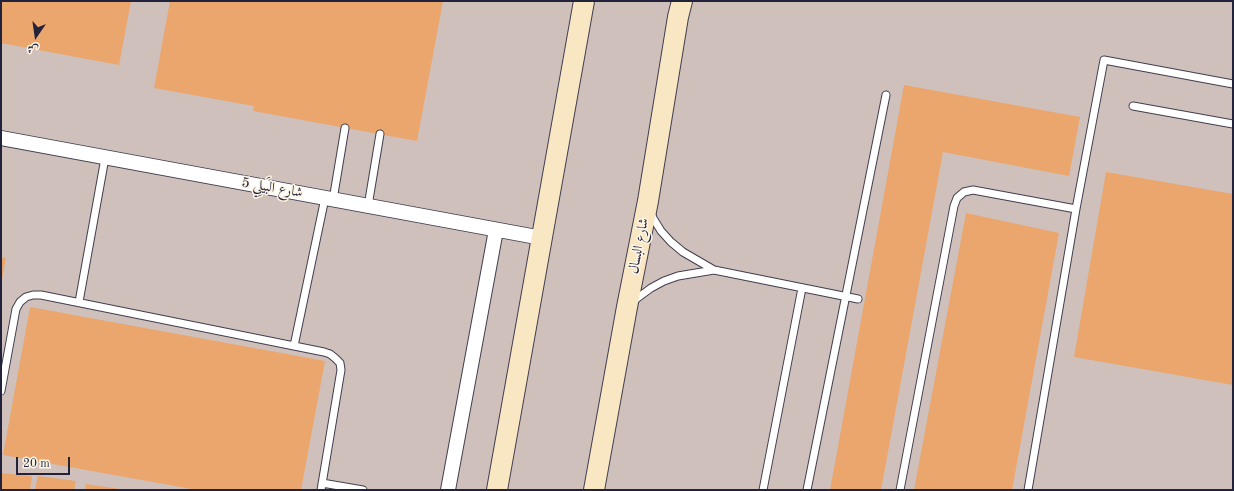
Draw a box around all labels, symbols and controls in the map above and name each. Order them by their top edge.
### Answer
north arrow [16,16,56,56]
text: ش [27,42,40,55]
street label: شارع البَيلِي 5 [240,174,304,202]
street label: شارع البسال [625,217,653,275]
scale bar [18,449,72,475]
text: 20 m [23,458,50,470]

